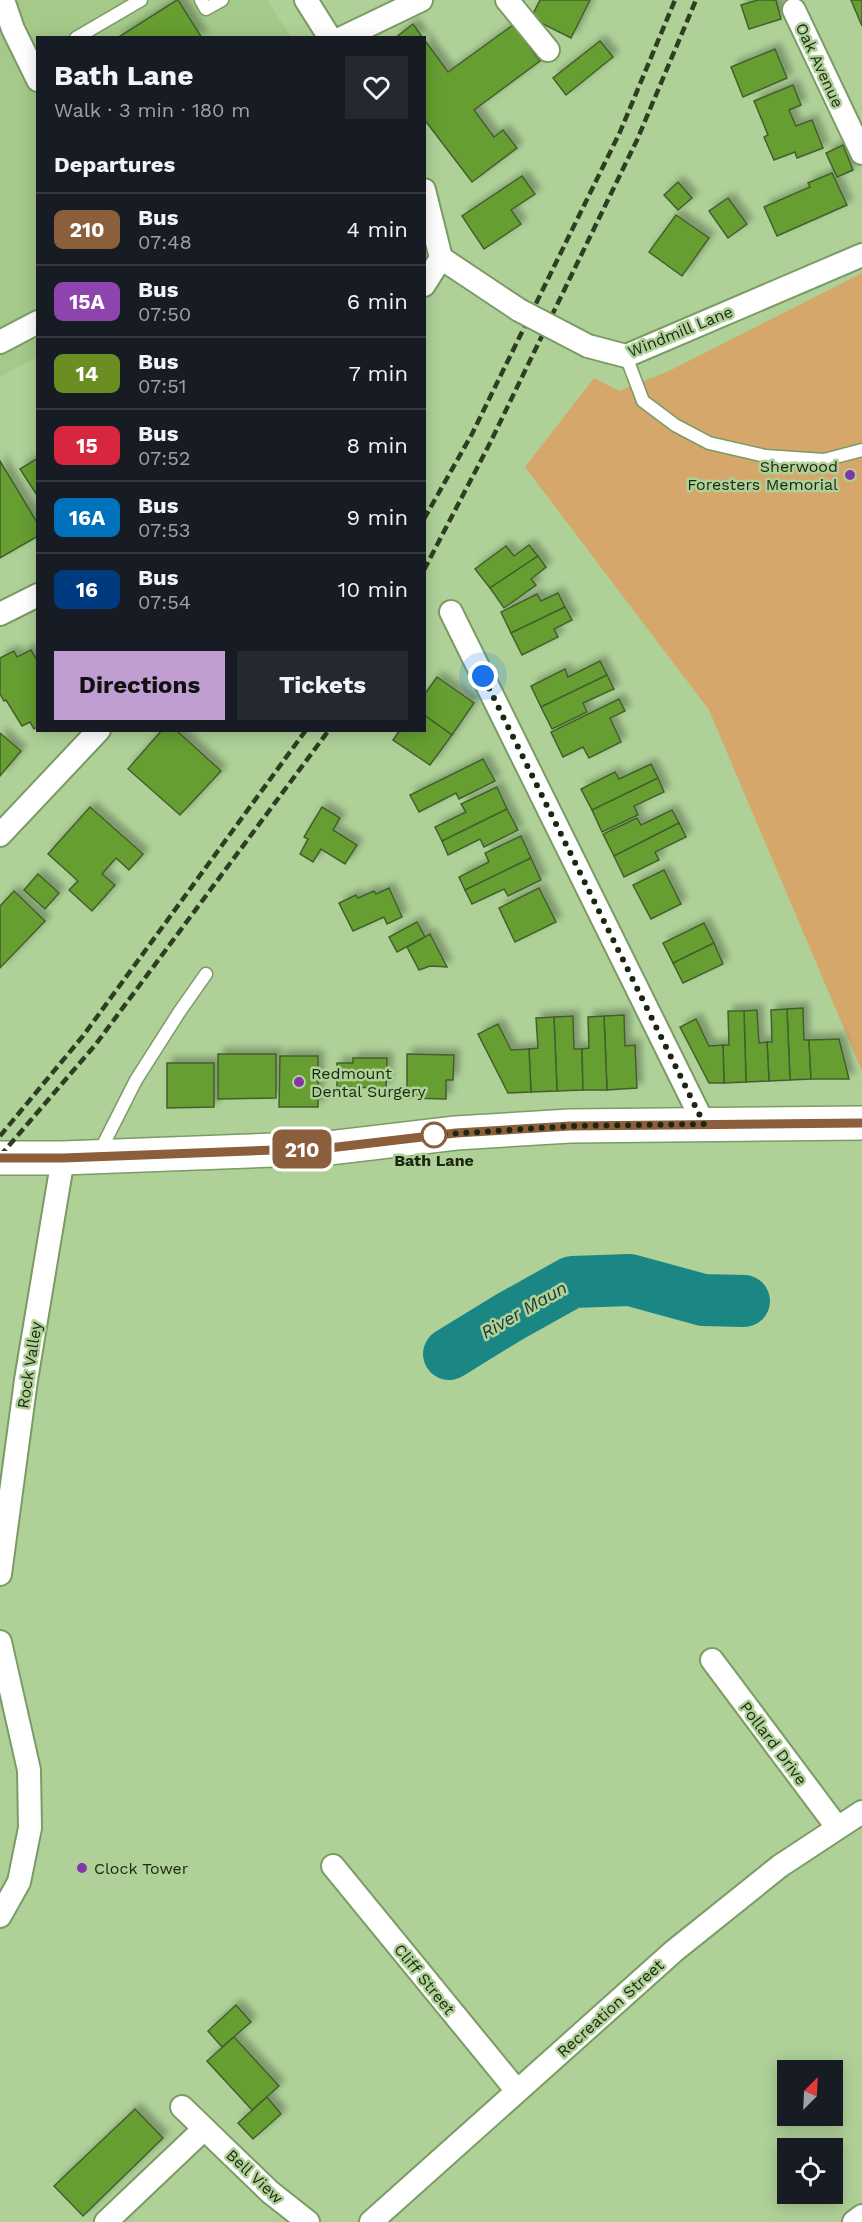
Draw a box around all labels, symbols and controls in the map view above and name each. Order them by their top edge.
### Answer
street label: Oak Avenue [792,20,847,111]
button: heart [345,56,408,119]
text: Bath Lane [54,59,193,92]
text: Walk · 3 min · 180 m [54,98,250,122]
text: Departures [54,152,175,177]
text: Bus [138,205,178,230]
text: 210 [69,217,105,242]
text: 4 min [347,217,408,242]
text: 07:48 [138,230,192,254]
text: Bus [138,277,178,302]
text: 15A [69,289,105,314]
text: 6 min [347,289,408,314]
text: 07:50 [138,302,191,326]
street label: Windmill Lane [625,302,735,361]
text: Bus [138,349,178,374]
text: 14 [76,361,98,386]
text: 7 min [348,361,408,386]
text: 07:51 [138,374,187,398]
text: Bus [138,421,178,446]
text: 15 [76,433,98,458]
text: 8 min [347,433,408,458]
text: 07:52 [138,446,190,470]
place label: Sherwood Foresters Memorial [687,457,838,494]
marker: Sherwood Foresters Memorial [843,468,857,482]
text: Bus [138,493,178,518]
text: 16A [69,505,105,530]
text: 9 min [346,505,408,530]
text: 07:53 [138,518,190,542]
text: Bus [138,565,178,590]
text: 16 [76,577,98,602]
text: 10 min [338,577,408,602]
text: 07:54 [138,590,191,614]
button: Directions [54,651,225,720]
button: Tickets [237,651,408,720]
your location [468,661,498,691]
place label: Redmount Dental Surgery [311,1064,427,1101]
marker: Redmount Dental Surgery [292,1075,306,1089]
marker: Bath Lane [421,1122,447,1148]
line badge: 210 [268,1130,336,1168]
text: 210 [284,1137,320,1162]
place label: Bath Lane [394,1151,474,1170]
water label: River Maun [477,1277,570,1343]
street label: Rock Valley [13,1319,46,1410]
street label: Pollard Drive [736,1698,811,1789]
place label: Clock Tower [94,1859,189,1878]
marker: Clock Tower [75,1861,89,1875]
street label: Cliff Street [390,1940,459,2019]
street label: Recreation Street [553,1955,668,2061]
north arrow [777,2060,843,2126]
map controls [777,2060,843,2204]
button: locate [777,2138,843,2204]
street label: Bell View [222,2145,287,2207]

